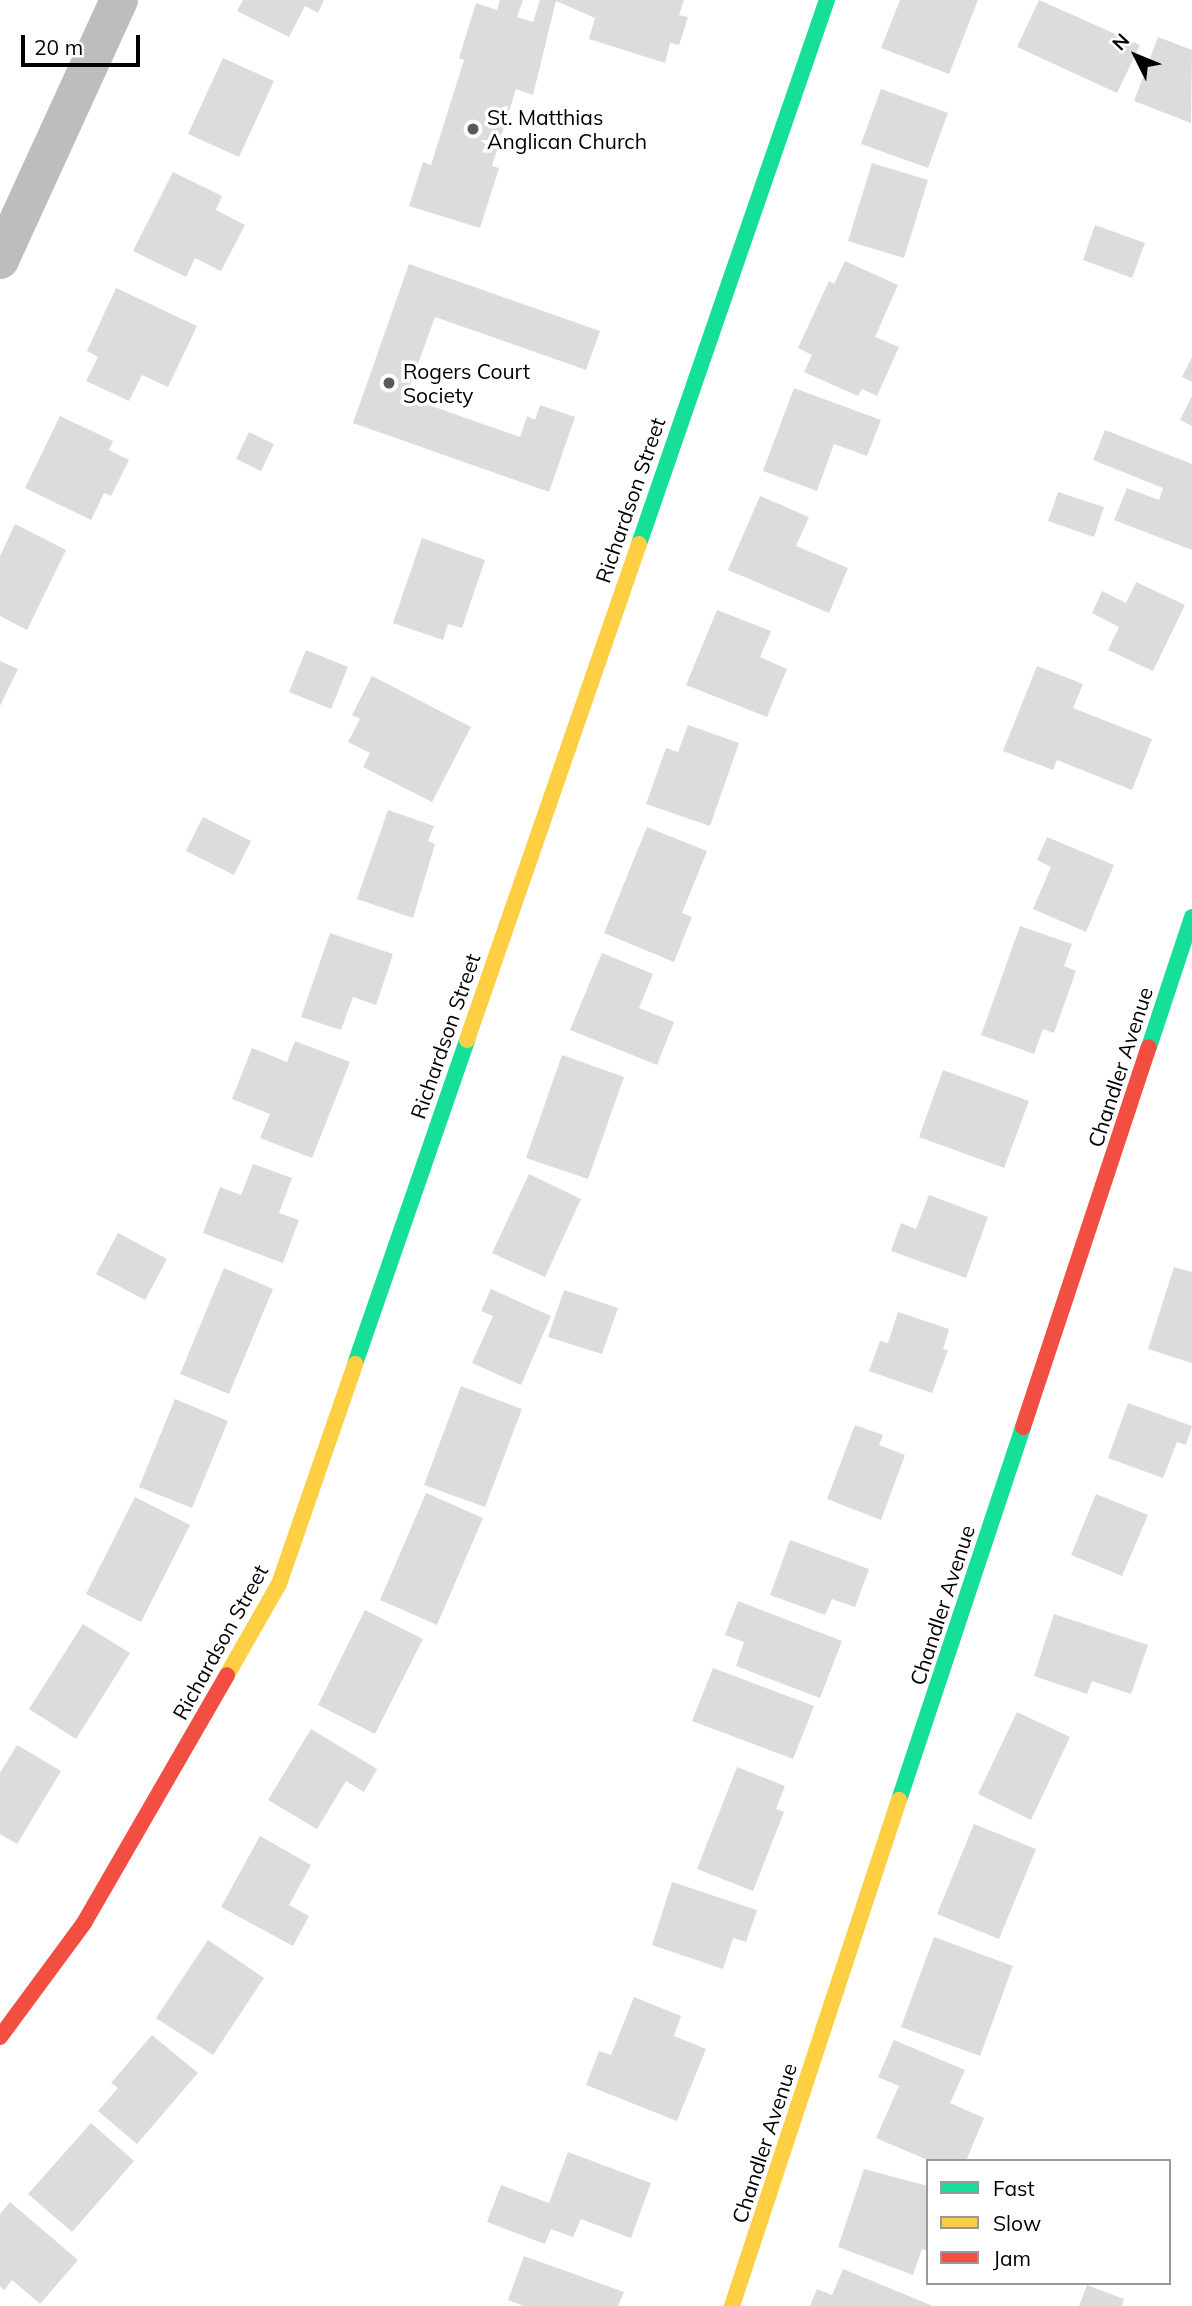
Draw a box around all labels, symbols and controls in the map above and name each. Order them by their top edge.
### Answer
scale bar [24,21,144,65]
north arrow [1101,21,1171,91]
text: N [1107,28,1134,55]
text: 20 m [34,34,83,60]
place label: St. Matthias Anglican Church [487,104,647,154]
marker: St. Matthias Anglican Church [465,121,481,137]
place label: Rogers Court Society [403,358,530,408]
marker: Rogers Court Society [381,375,397,391]
street label: Richardson Street [590,414,670,586]
street label: Richardson Street [405,950,485,1122]
street label: Chandler Avenue [1082,984,1158,1150]
street label: Chandler Avenue [904,1522,980,1688]
street label: Richardson Street [167,1560,273,1724]
street label: Chandler Avenue [726,2060,802,2226]
legend [926,2159,1171,2285]
text: Fast [993,2175,1035,2201]
text: Slow [993,2210,1041,2236]
text: Jam [993,2245,1031,2271]

